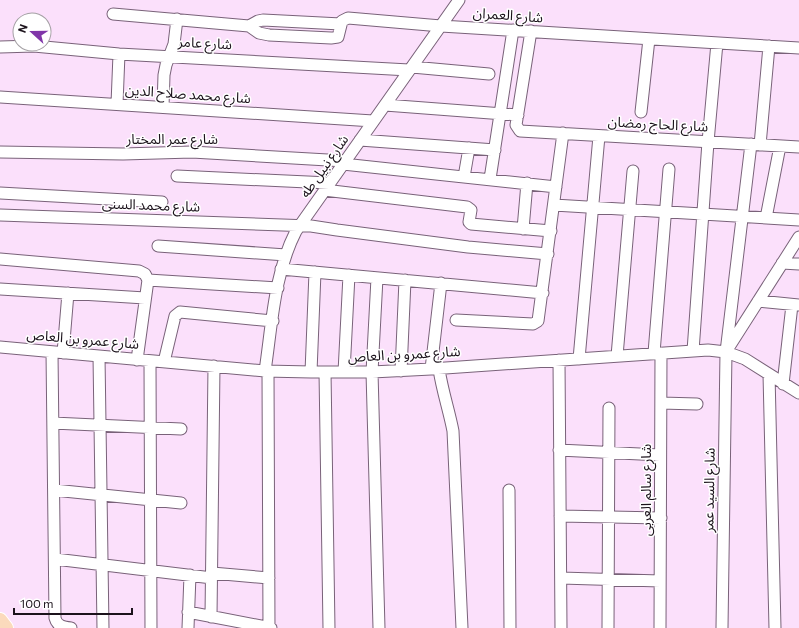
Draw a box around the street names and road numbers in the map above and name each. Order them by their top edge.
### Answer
street label: شارع العمران [472,4,544,28]
street label: شارع عامر [176,33,232,55]
street label: شارع محمد صلاح الدين [124,81,251,109]
street label: شارع الحاج رمضان [607,112,709,138]
street label: شارع عمر المختار [125,130,218,150]
street label: شارع نبيل طه [296,131,354,202]
street label: شارع محمد السنى [101,194,201,218]
street label: شارع عمرو بن العاص [26,325,140,355]
street label: شارع عمرو بن العاص [347,342,461,368]
street label: شارع سالم العربى [637,444,657,536]
street label: شارع السيد عمر [699,447,721,534]

